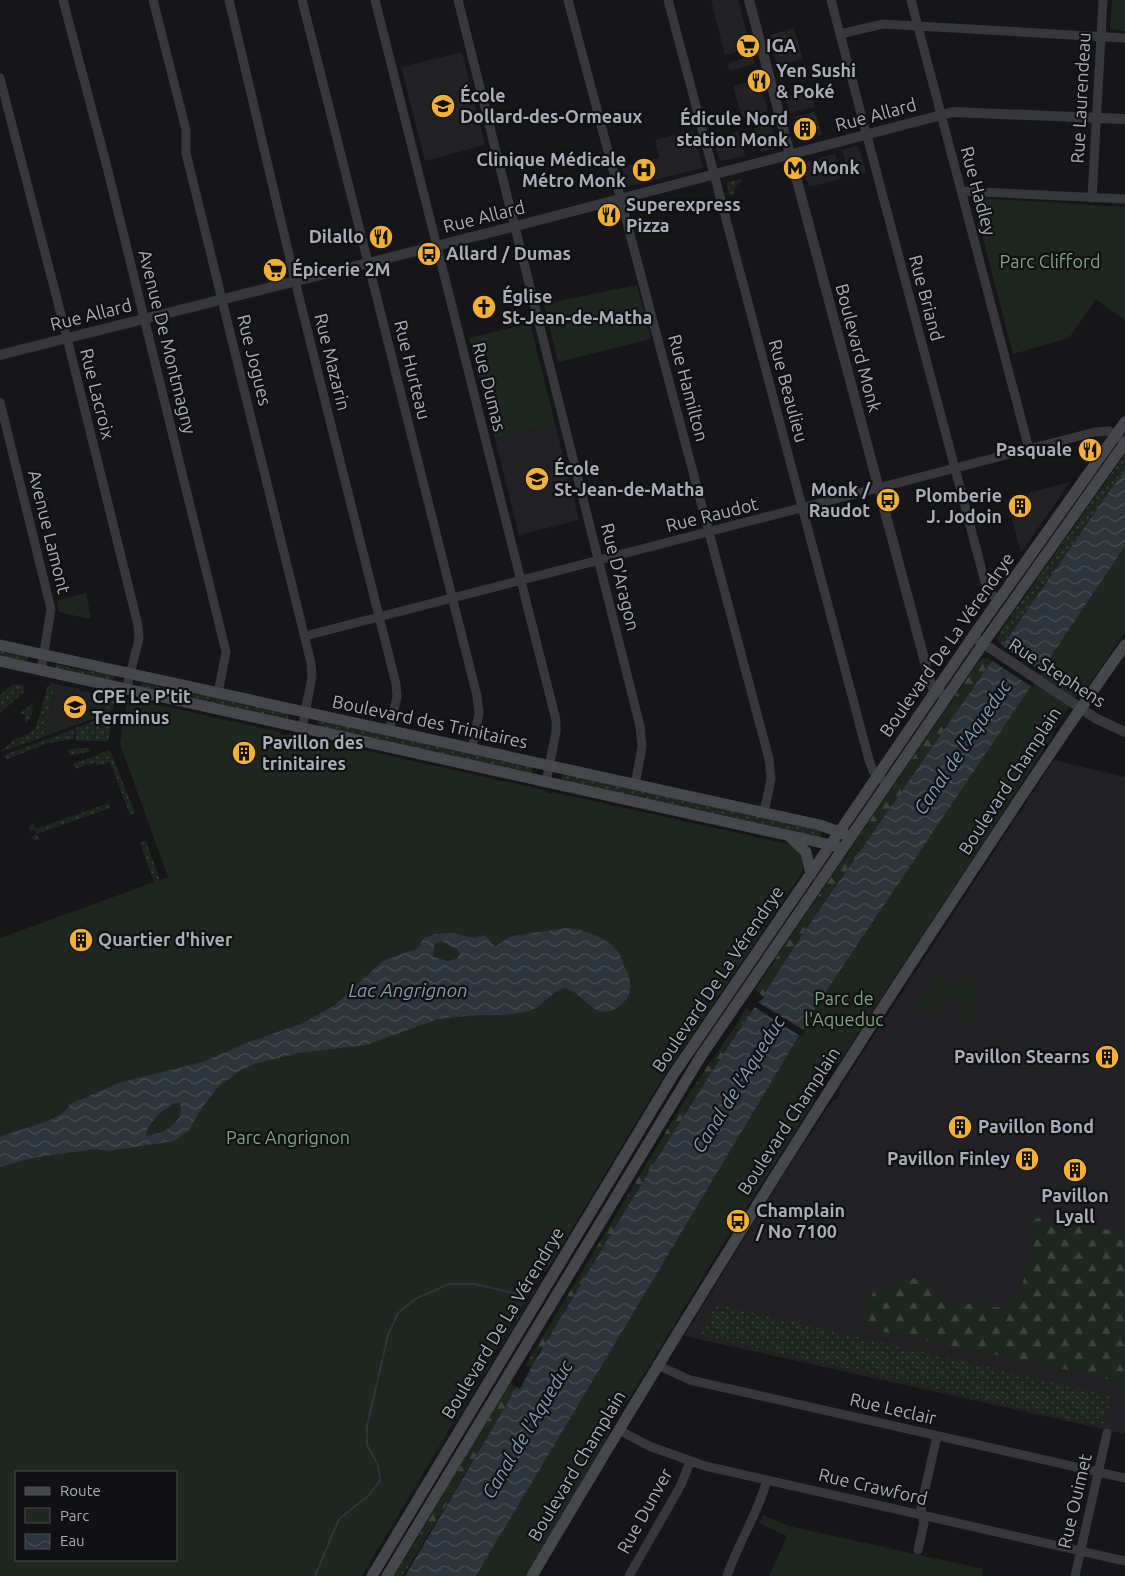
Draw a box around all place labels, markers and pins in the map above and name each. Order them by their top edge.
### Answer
supermarket icon: IGA [735,33,761,59]
place label: IGA [766,35,797,55]
place label: Yen Sushi & Poké [776,60,856,101]
restaurant icon: Yen Sushi & Poké [746,68,772,94]
place label: École Dollard-des-Ormeaux [460,84,643,126]
school or university icon: École Dollard-des-Ormeaux [430,93,456,119]
place label: Édicule Nord station Monk [676,107,788,149]
building icon: Édicule Nord station Monk [792,116,818,142]
place label: Clinique Médicale Métro Monk [476,149,626,190]
metro station icon: Monk [782,155,808,181]
hospital icon: Clinique Médicale Métro Monk [631,157,657,183]
place label: Monk [812,157,859,177]
place label: Superexpress Pizza [626,194,741,235]
restaurant icon: Superexpress Pizza [596,202,622,228]
restaurant icon: Dilallo [368,224,394,250]
place label: Dilallo [309,226,364,246]
bus stop icon: Allard / Dumas [416,241,442,267]
place label: Allard / Dumas [446,243,571,263]
supermarket icon: Épicerie 2M [262,257,288,283]
place label: Épicerie 2M [292,258,391,279]
place label: Église St-Jean-de-Matha [502,285,652,327]
church icon: Église St-Jean-de-Matha [471,294,497,320]
restaurant icon: Pasquale [1077,437,1103,463]
place label: Pasquale [996,439,1072,459]
place label: École St-Jean-de-Matha [554,457,704,499]
school or university icon: École St-Jean-de-Matha [524,466,550,492]
place label: Monk / Raudot [809,479,870,520]
place label: Plomberie J. Jodoin [915,485,1002,526]
bus stop icon: Monk / Raudot [875,487,901,513]
building icon: Plomberie J. Jodoin [1007,493,1033,519]
place label: CPE Le P'tit Terminus [92,686,191,727]
school or university icon: CPE Le P'tit Terminus [62,694,88,720]
place label: Pavillon des trinitaires [262,732,364,773]
building icon: Pavillon des trinitaires [231,740,257,766]
building icon: Quartier d'hiver [68,927,94,953]
place label: Quartier d'hiver [98,929,233,949]
building icon: Pavillon Stearns [1094,1044,1120,1070]
place label: Pavillon Stearns [954,1046,1090,1066]
building icon: Pavillon Bond [947,1114,973,1140]
place label: Pavillon Bond [978,1116,1094,1136]
building icon: Pavillon Finley [1014,1146,1040,1172]
place label: Pavillon Finley [887,1148,1010,1168]
building icon: Pavillon Lyall [1062,1157,1088,1183]
place label: Pavillon Lyall [1041,1185,1109,1226]
place label: Champlain / No 7100 [755,1200,845,1241]
bus stop icon: Champlain / No 7100 [725,1208,751,1234]

